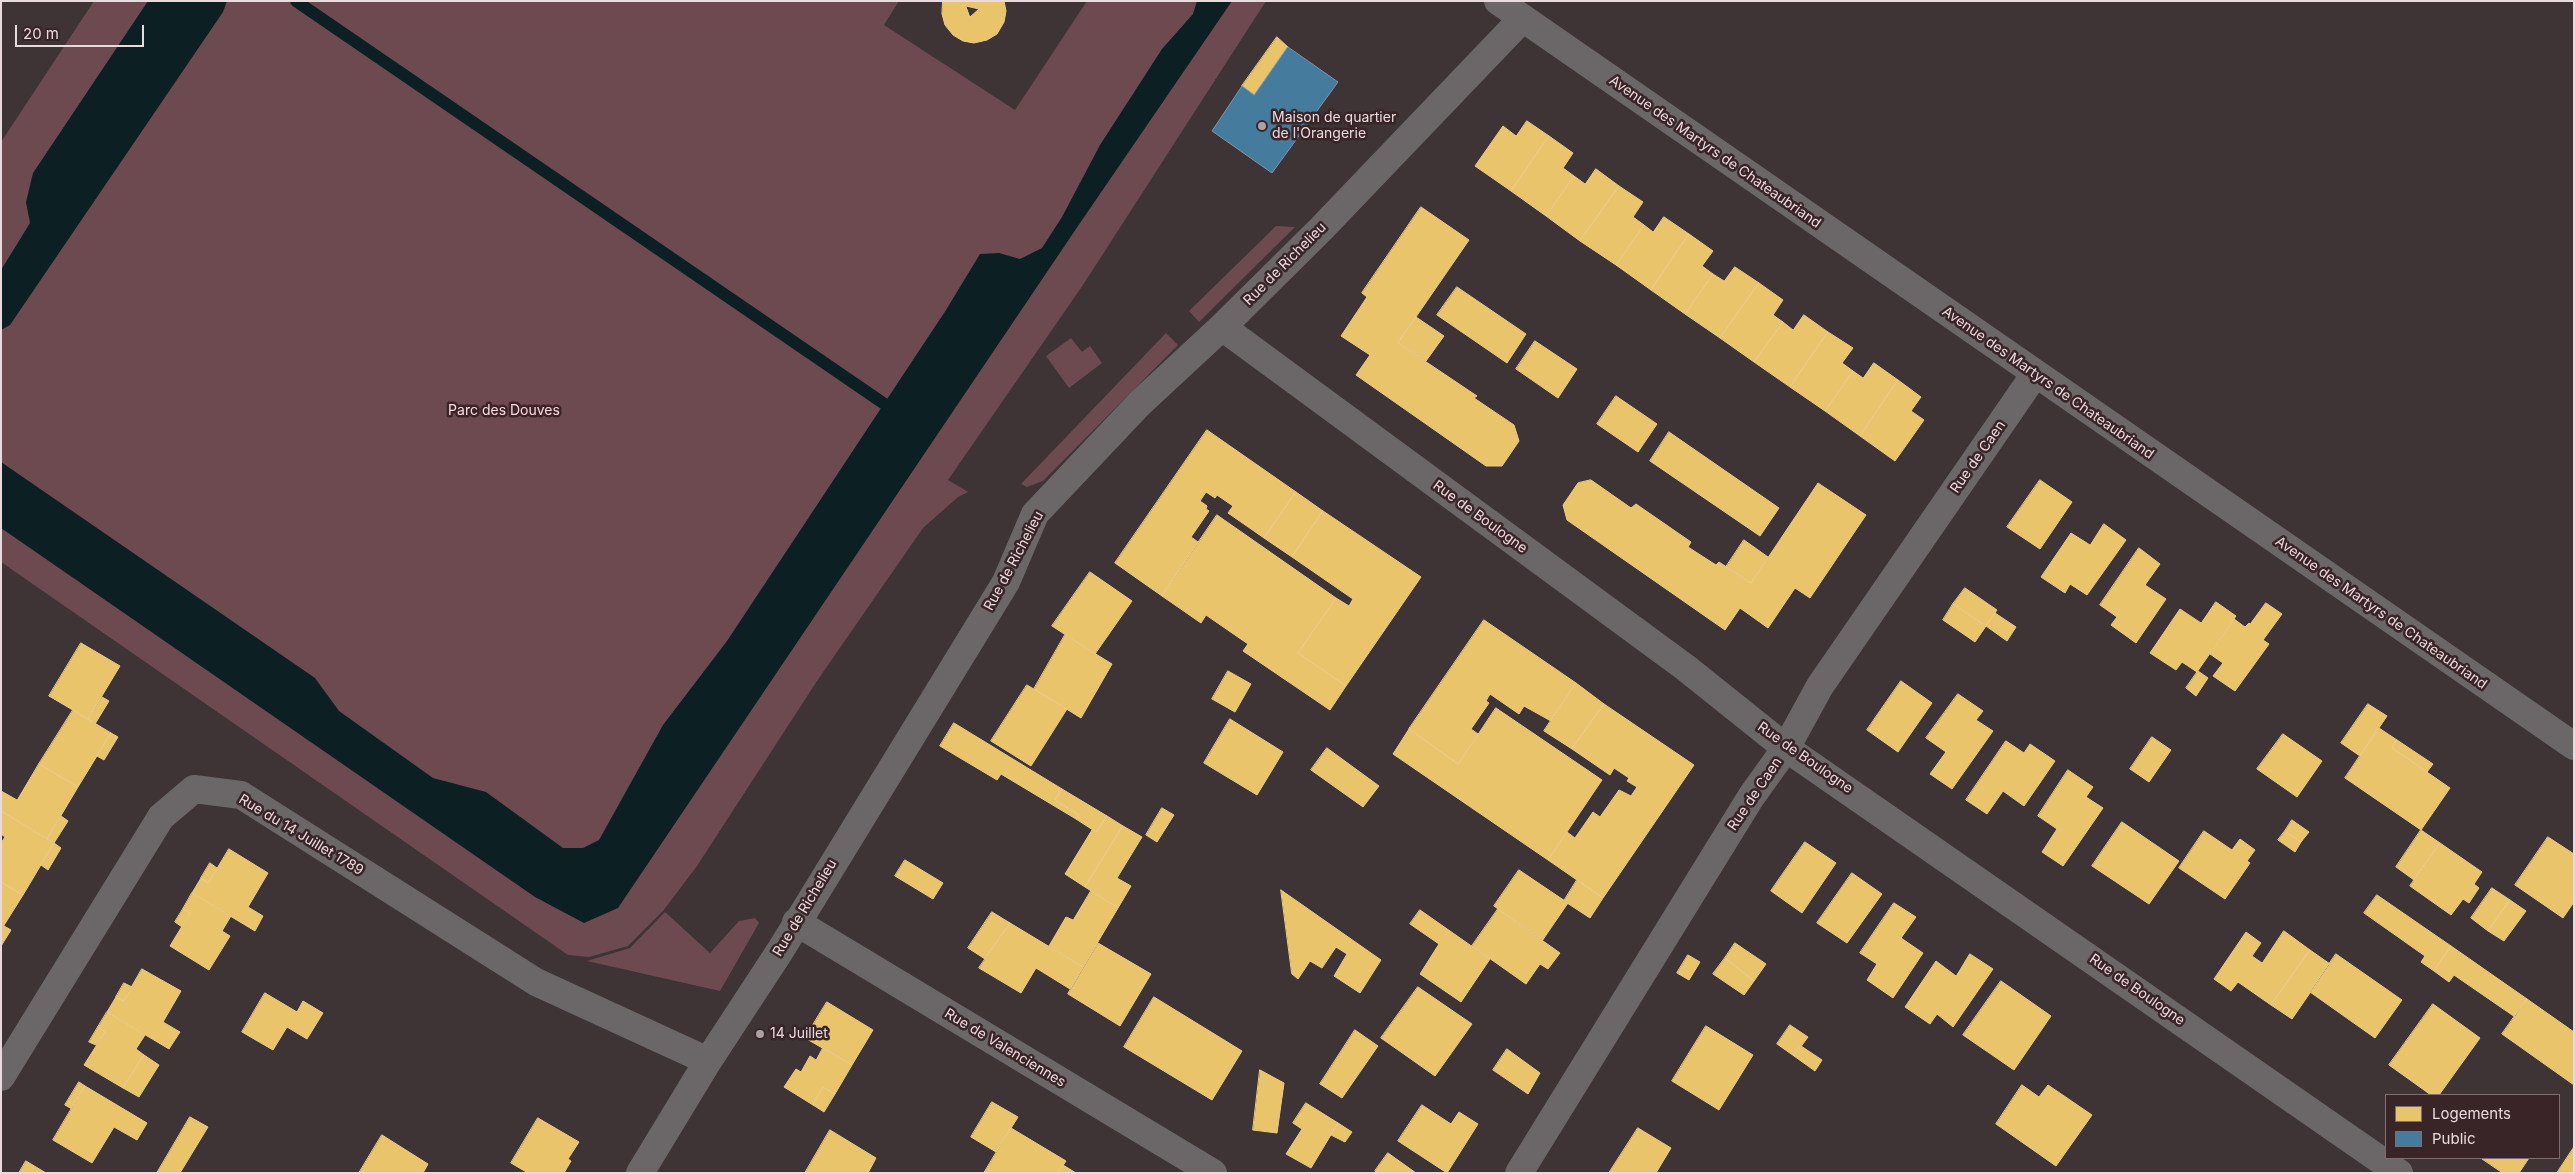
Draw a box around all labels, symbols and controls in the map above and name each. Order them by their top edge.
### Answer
scale bar [18,15,146,47]
text: 20 m [23,24,59,43]
street label: Avenue des Martyrs de Chateaubriand [1606,72,1824,232]
place label: Maison de quartier de l'Orangerie [1272,110,1396,142]
marker: Maison de quartier de l'Orangerie [1256,120,1268,132]
street label: Rue de Richelieu [1240,219,1330,309]
street label: Avenue des Martyrs de Chateaubriand [1939,303,2157,463]
park label: Parc des Douves [448,403,560,419]
street label: Rue de Caen [1947,418,2009,496]
street label: Rue de Boulogne [1429,477,1531,557]
street label: Rue de Richelieu [981,508,1047,614]
street label: Avenue des Martyrs de Chateaubriand [2272,533,2490,693]
street label: Rue de Boulogne [1754,719,1856,797]
street label: Rue de Caen [1724,754,1786,834]
street label: Rue du 14 Juillet 1789 [236,791,366,879]
street label: Rue de Richelieu [769,856,841,960]
street label: Rue de Boulogne [2086,951,2188,1029]
street label: Rue de Valenciennes [941,1005,1069,1091]
place label: 14 Juillet [770,1026,828,1042]
marker: 14 Juillet [754,1028,766,1040]
legend [2385,1094,2560,1159]
text: Logements [2432,1104,2511,1123]
text: Public [2432,1129,2475,1148]

